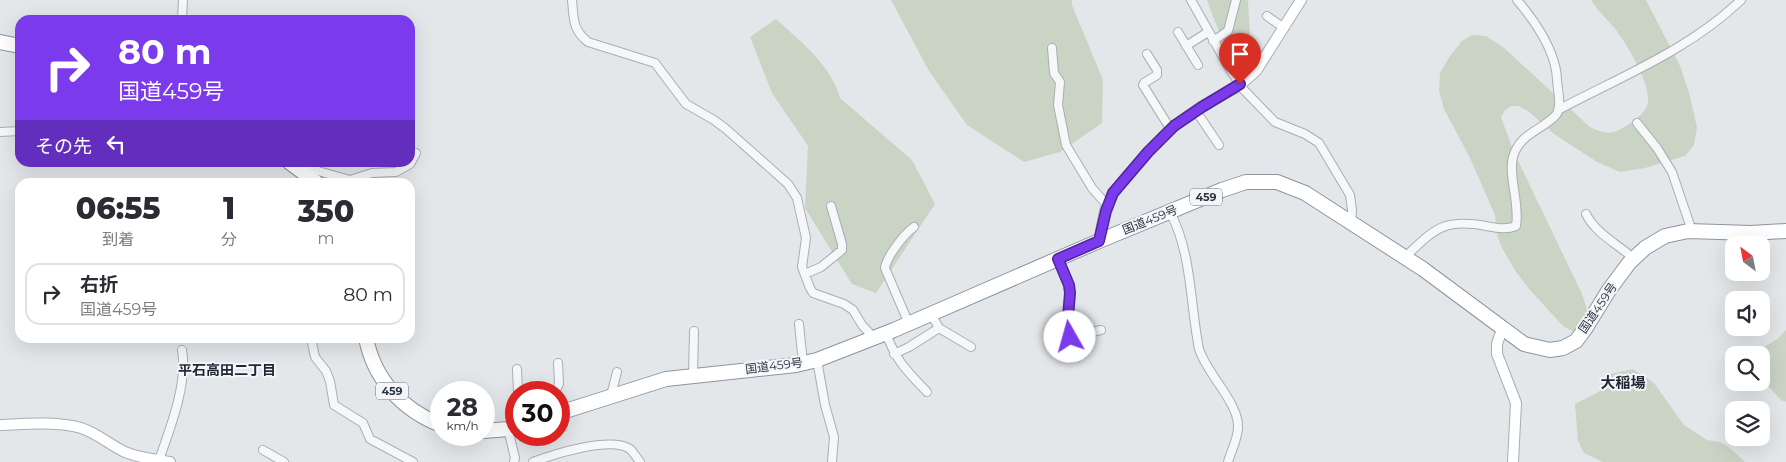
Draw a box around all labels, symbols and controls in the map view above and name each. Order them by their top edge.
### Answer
text: 80 m [118,30,212,73]
pin [1219,33,1261,84]
icon: right [35,35,100,100]
icon: arrive [1226,40,1254,68]
text: 国道459号 [118,78,224,105]
icon: left [102,130,130,158]
text: その先 [35,135,92,158]
road number: 459 [1190,188,1222,206]
text: 06:55 [76,190,160,227]
text: 1 [223,190,235,227]
text: 350 [298,193,354,230]
street label: 国道459号 [1120,202,1180,237]
text: m [318,229,335,248]
text: 到着 [102,230,134,249]
text: 分 [221,230,237,249]
north arrow [1725,236,1770,281]
map controls [1725,236,1770,446]
text: 右折 [80,273,118,296]
street label: 国道459号 [1575,279,1620,336]
icon: right [37,280,65,308]
text: 80 m [343,283,393,306]
button: sound [1725,291,1770,336]
text: 国道459号 [80,300,157,319]
position arrow [1043,310,1095,362]
button: search [1725,346,1770,391]
street label: 国道459号 [744,355,804,376]
district label: 平石高田二丁目 [178,361,276,379]
district label: 大稲場 [1600,373,1646,392]
speed limit sign: 30 [505,381,570,446]
road number: 459 [376,382,408,400]
text: 28 [447,392,478,422]
button: layers [1725,401,1770,446]
text: km/h [446,418,479,433]

